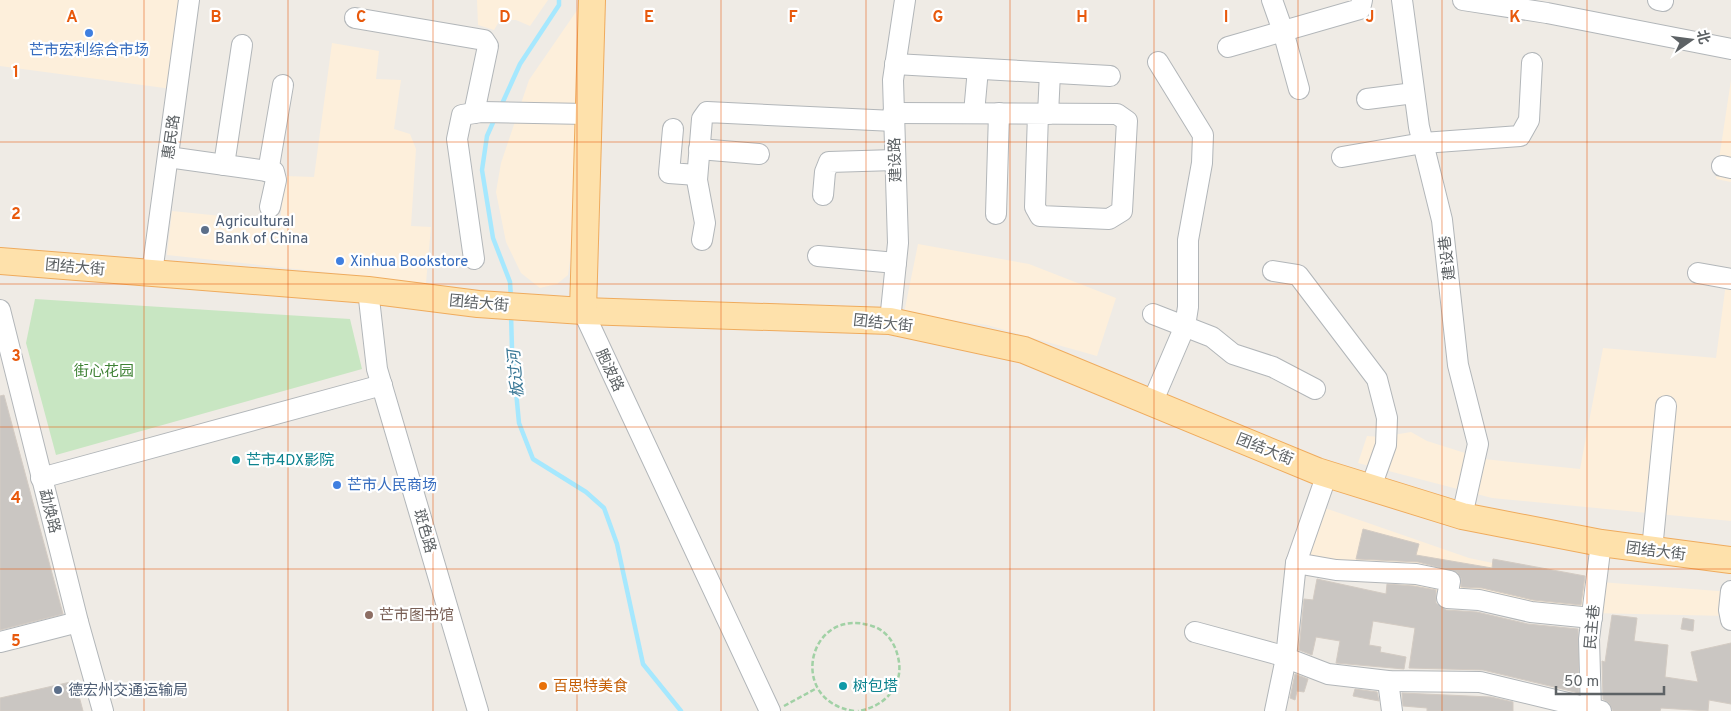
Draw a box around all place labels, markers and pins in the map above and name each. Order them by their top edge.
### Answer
marker: 芒市宏利综合市场 [83,27,95,39]
place label: 芒市宏利综合市场 [29,42,149,61]
place label: Agricultural Bank of China [215,213,308,249]
marker: Agricultural Bank of China [199,224,211,236]
place label: Xinhua Bookstore [350,253,468,272]
marker: Xinhua Bookstore [334,255,346,267]
place label: 芒市4DX影院 [246,452,334,471]
marker: 芒市4DX影院 [230,454,242,466]
place label: 芒市人民商场 [347,477,437,496]
marker: 芒市人民商场 [331,479,343,491]
place label: 芒市图书馆 [379,607,454,626]
marker: 芒市图书馆 [363,609,375,621]
place label: 树包塔 [853,677,898,697]
place label: 百思特美食 [553,678,628,697]
marker: 百思特美食 [537,680,549,692]
marker: 树包塔 [837,680,849,692]
place label: 德宏州交通运输局 [68,681,188,701]
marker: 德宏州交通运输局 [52,684,64,696]

